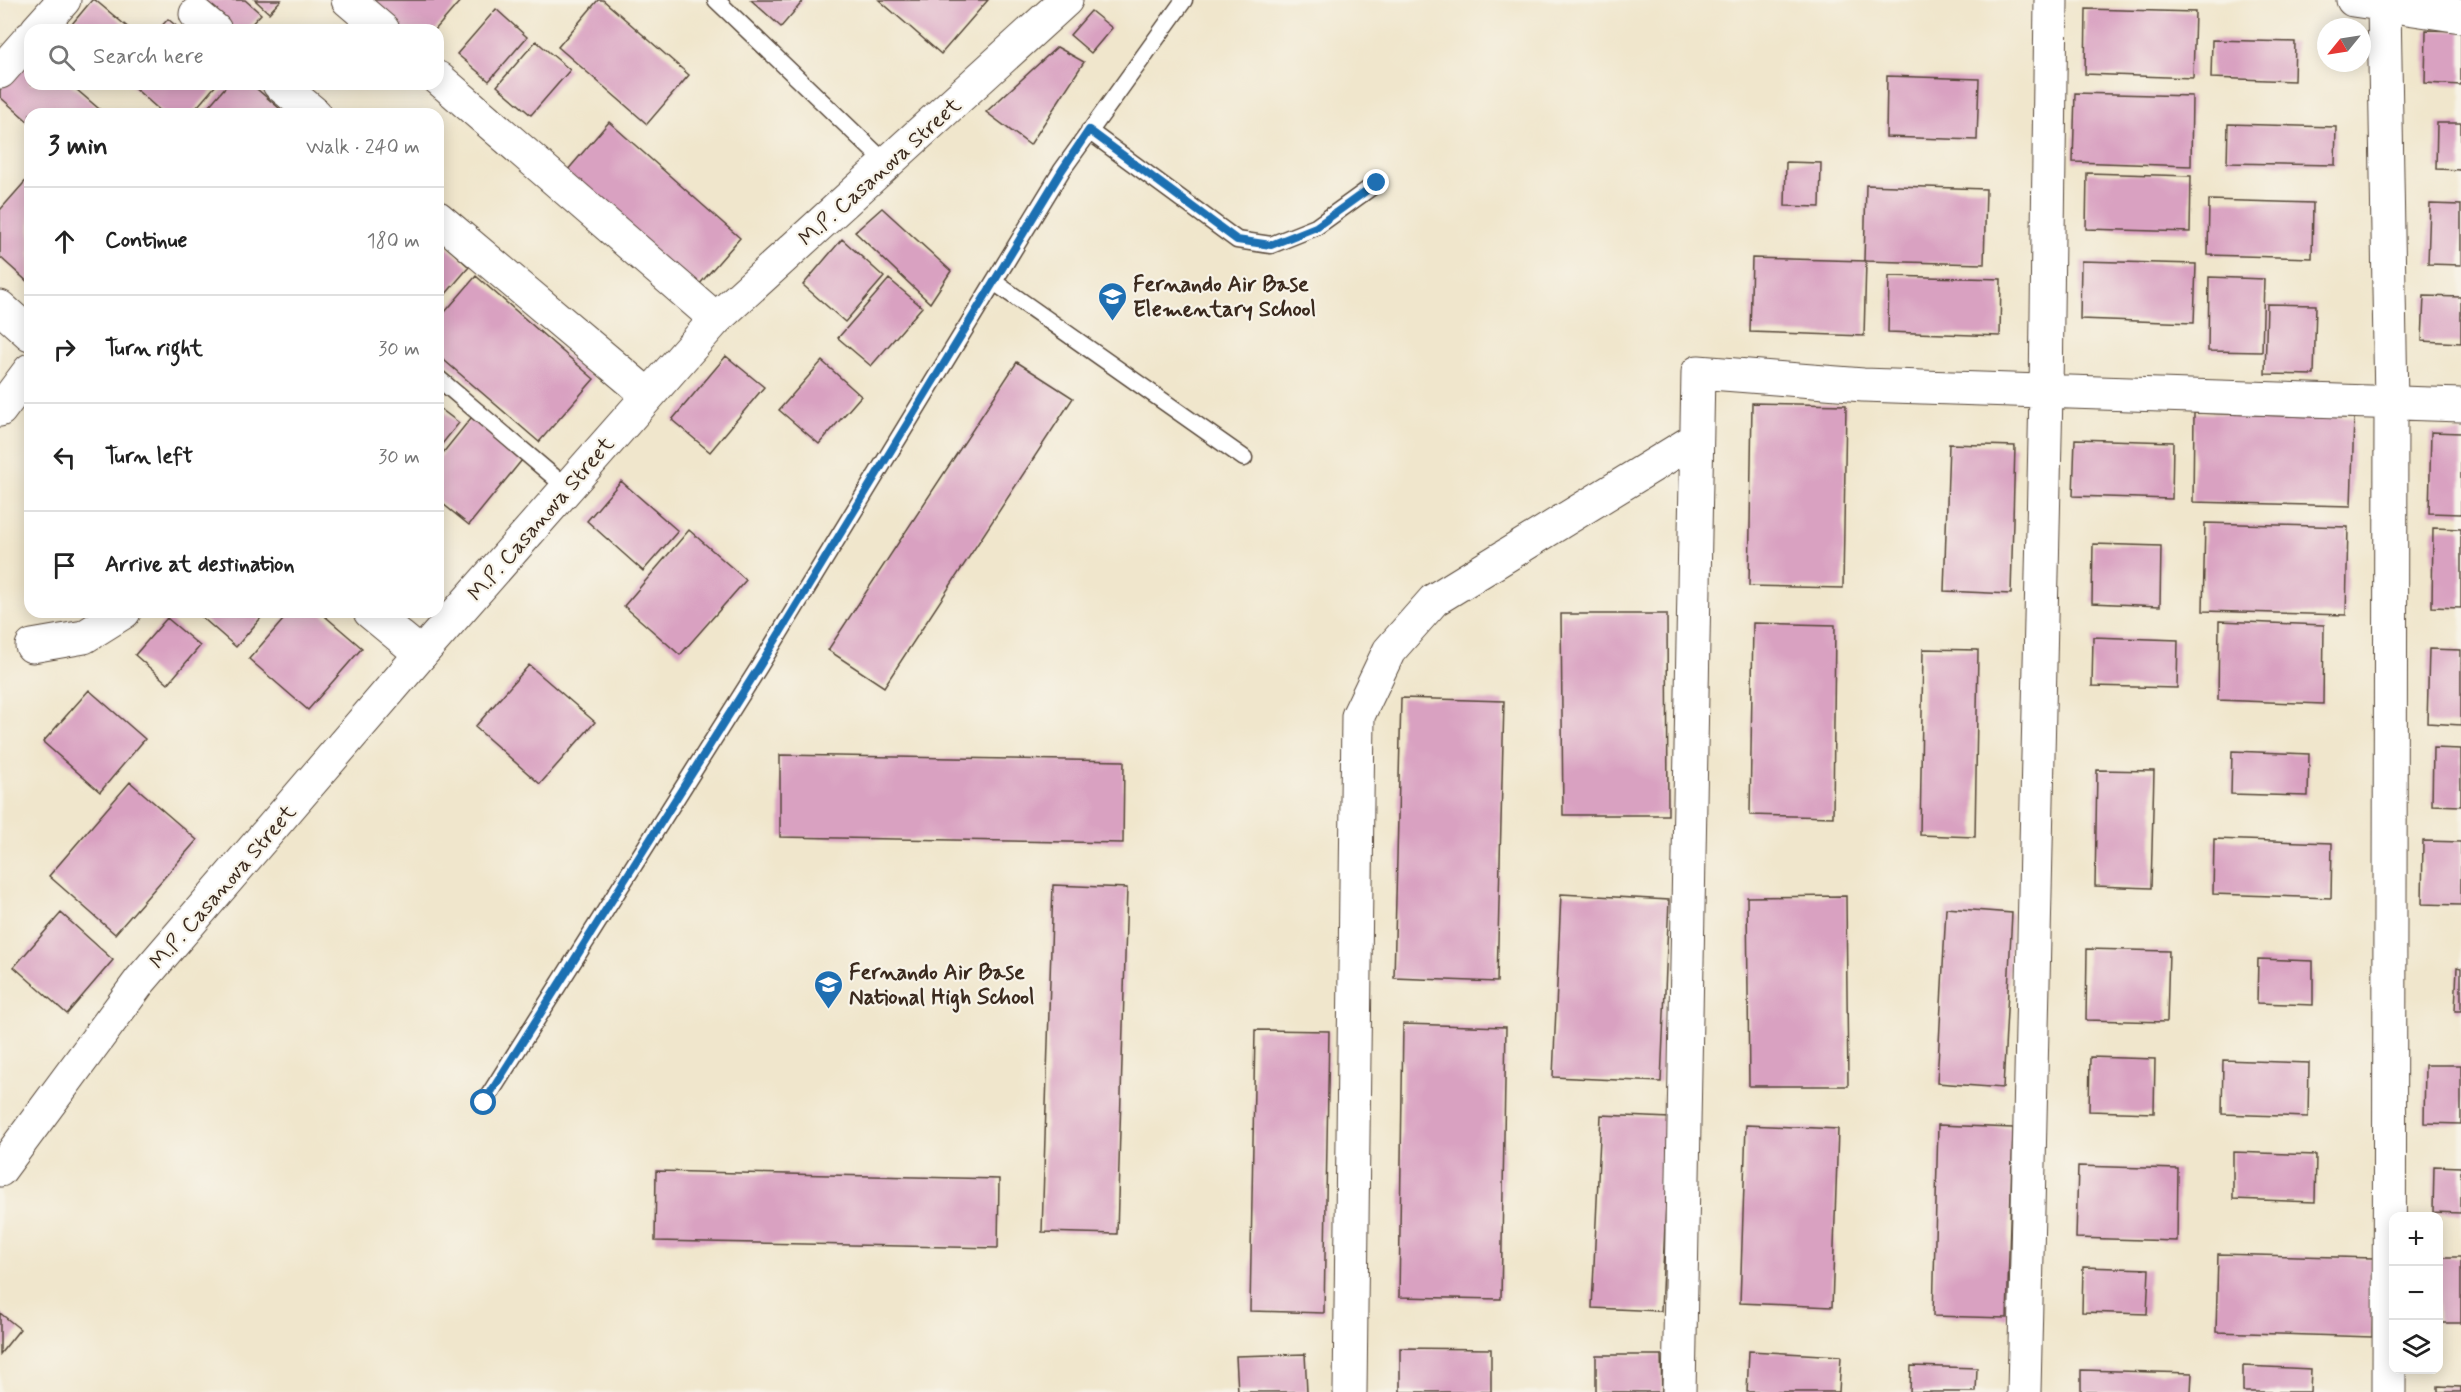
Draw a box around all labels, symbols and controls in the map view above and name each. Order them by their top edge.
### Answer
north arrow [2317,18,2371,72]
search box [24,24,444,90]
icon: search [45,41,78,74]
text: Search here [93,43,204,71]
street label: M.P. Casanova Street [793,92,968,253]
text: 3 min [48,130,108,164]
text: Walk · 240 m [306,134,420,161]
route end [1363,169,1389,195]
icon: ahead [48,225,81,258]
text: Continue [105,227,187,255]
text: 180 m [367,228,420,255]
place label: Fernando Air Base Elementary School [1133,271,1316,324]
school or university icon: Fernando Air Base Elementary School [1096,280,1128,322]
icon: right [48,333,81,366]
text: Turn right [105,335,203,363]
text: 30 m [378,336,420,363]
street label: M.P. Casanova Street [462,431,621,608]
icon: left [48,441,81,474]
text: Turn left [105,443,193,471]
text: 30 m [378,444,420,471]
icon: arrive [48,549,81,582]
text: Arrive at destination [105,551,295,579]
street label: M.P. Casanova Street [144,799,303,976]
place label: Fernando Air Base National High School [849,959,1034,1013]
school or university icon: Fernando Air Base National High School [812,968,844,1010]
route start [470,1089,496,1115]
map controls [2389,1212,2443,1374]
button: + [2389,1212,2443,1266]
button: − [2389,1266,2443,1320]
button: layers [2389,1320,2443,1374]

